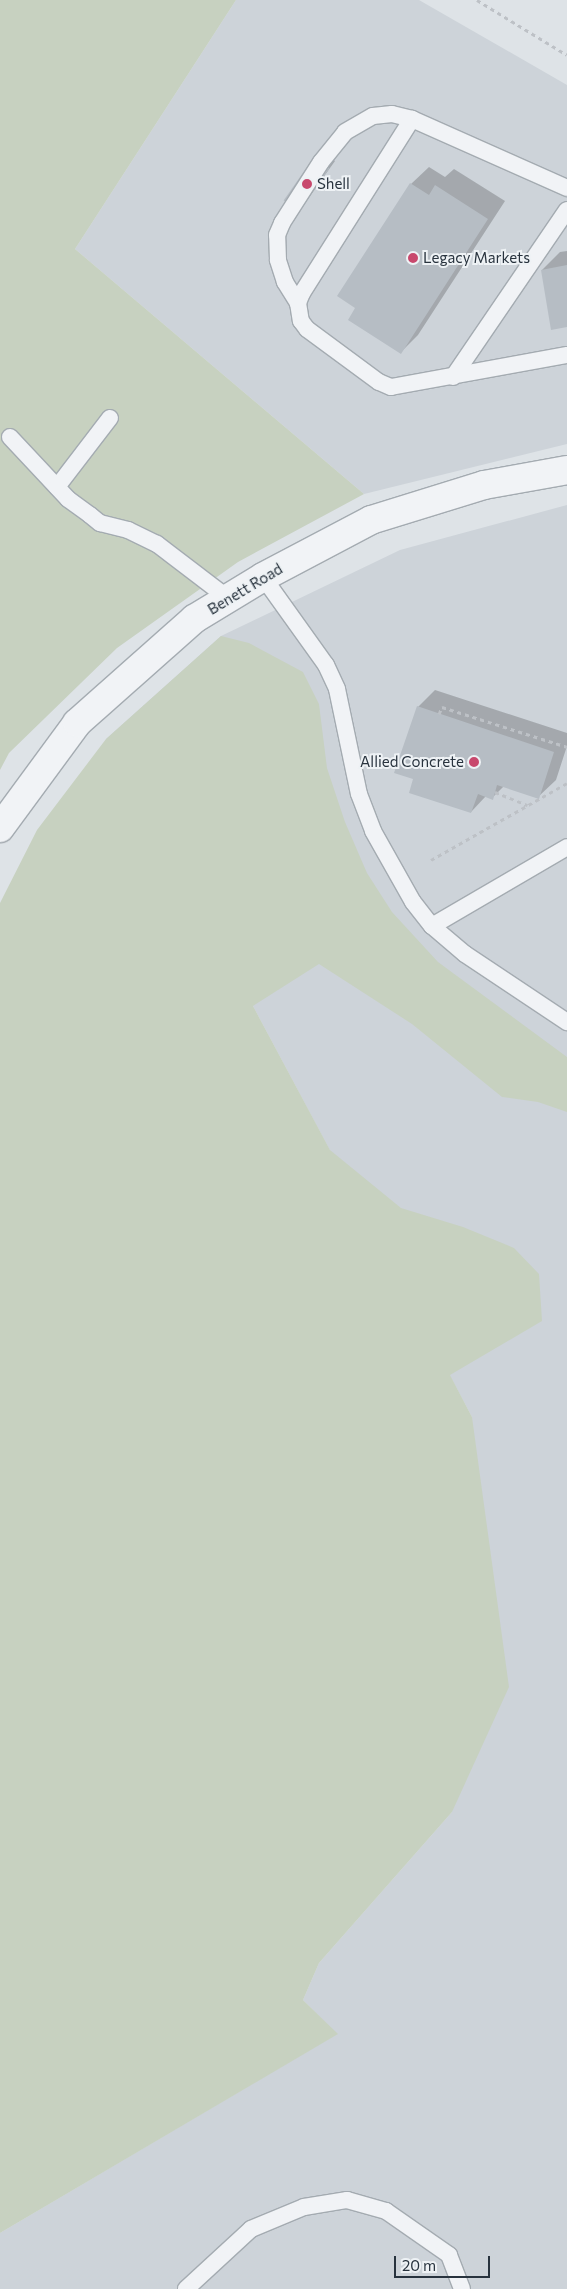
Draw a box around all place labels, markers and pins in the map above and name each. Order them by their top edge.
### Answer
place label: Shell [317,175,350,193]
marker: Shell [301,178,313,190]
place label: Legacy Markets [423,249,530,267]
marker: Legacy Markets [407,252,419,264]
place label: Allied Concrete [360,753,464,771]
marker: Allied Concrete [468,756,480,768]

